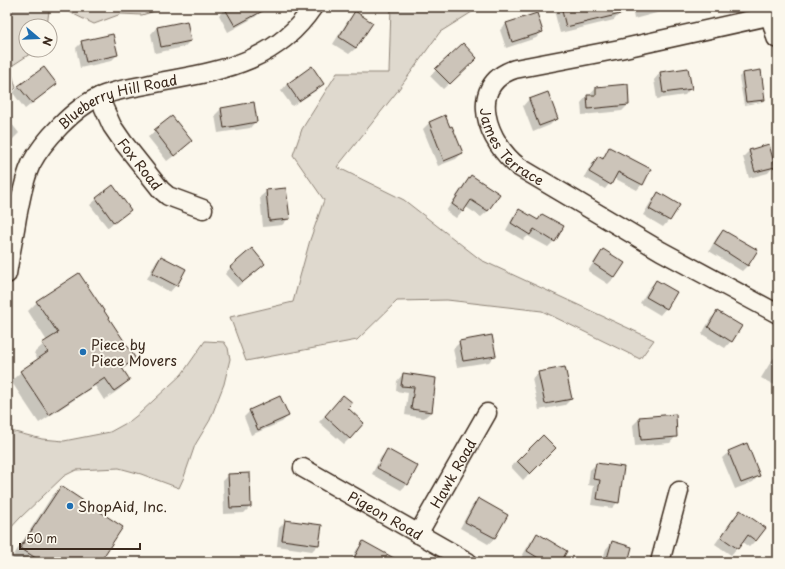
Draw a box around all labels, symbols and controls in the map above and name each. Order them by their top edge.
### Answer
north arrow [18,18,58,58]
text: N [38,35,57,49]
street label: Blueberry Hill Road [52,69,179,134]
street label: James Terrace [475,107,548,190]
street label: Fox Road [113,133,168,194]
place label: Piece by Piece Movers [91,334,177,371]
marker: Piece by Piece Movers [78,347,88,357]
street label: Hawk Road [425,435,481,512]
street label: Pigeon Road [344,485,427,545]
place label: ShopAid, Inc. [78,496,167,517]
marker: ShopAid, Inc. [65,501,75,511]
scale bar [20,525,140,551]
text: 50 m [26,529,57,547]

